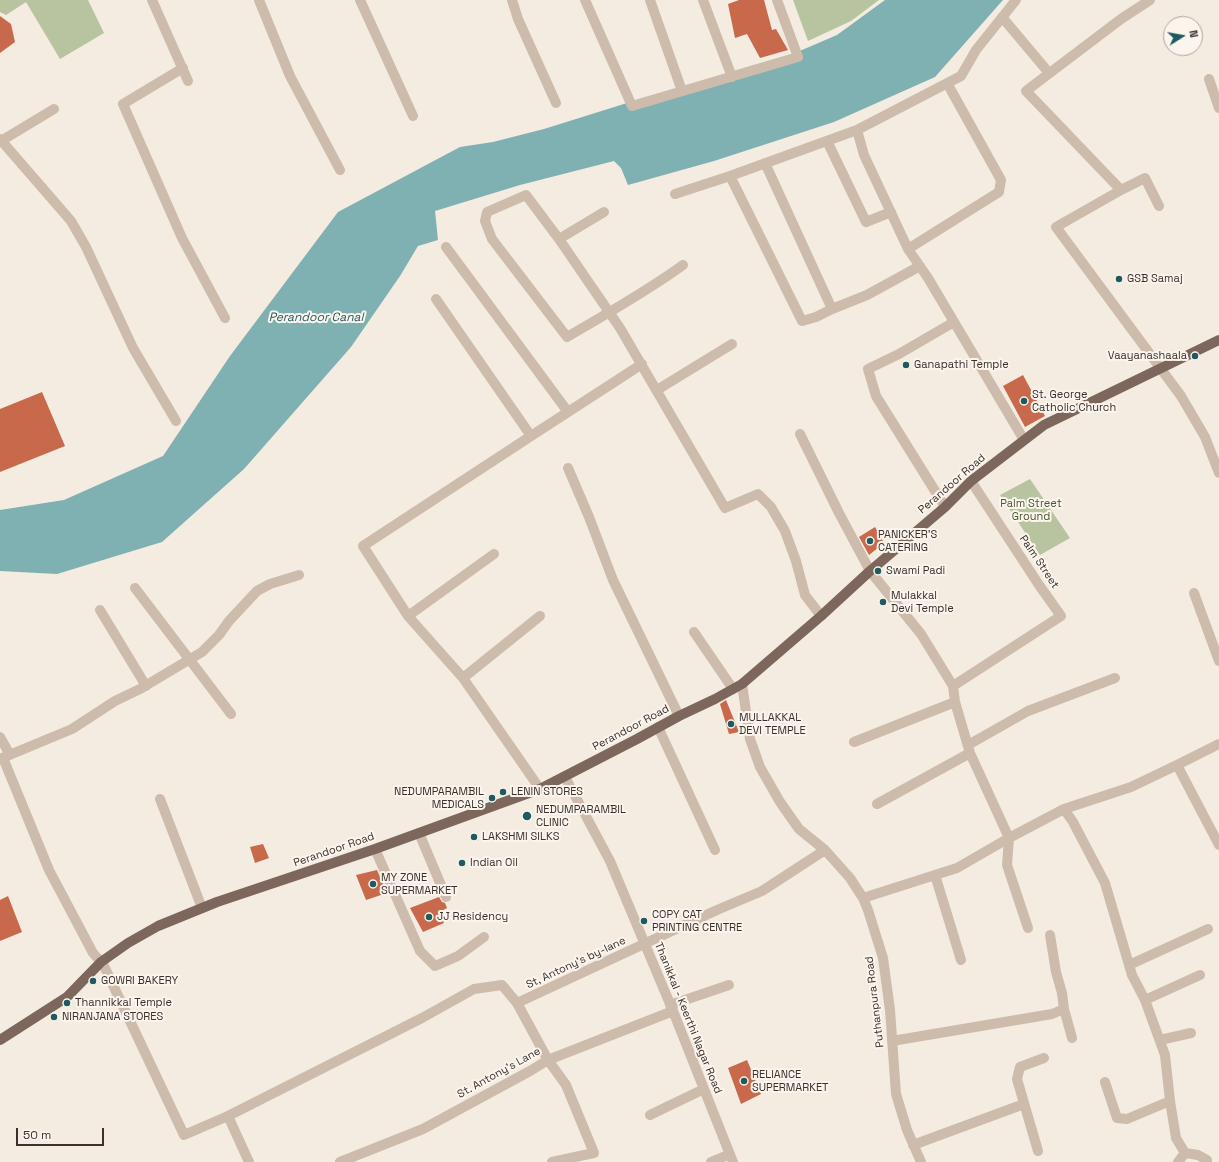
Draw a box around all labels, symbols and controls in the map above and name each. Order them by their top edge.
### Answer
north arrow [1163,16,1203,56]
text: N [1186,29,1201,39]
place label: GSB Samaj [1127,272,1183,286]
marker: GSB Samaj [1114,274,1124,284]
water label: Perandoor Canal [269,311,363,325]
place label: Vaayanashaala [1108,349,1187,363]
marker: Vaayanashaala [1190,351,1200,361]
place label: Ganapathi Temple [914,358,1009,372]
marker: Ganapathi Temple [901,360,911,370]
place label: St. George Catholic Church [1032,388,1116,414]
marker: St. George Catholic Church [1019,396,1029,406]
street label: Perandoor Road [916,451,988,517]
park label: Palm Street Ground [1000,497,1062,523]
place label: PANICKER'S CATERING [878,528,937,554]
street label: Palm Street [1016,533,1062,591]
marker: PANICKER'S CATERING [865,536,875,546]
place label: Swami Padi [886,564,945,578]
marker: Swami Padi [873,566,883,576]
place label: Mulakkal Devi Temple [891,589,954,615]
marker: Mulakkal Devi Temple [878,597,888,607]
street label: Perandoor Road [591,702,671,754]
place label: MULLAKKAL DEVI TEMPLE [739,711,806,737]
marker: MULLAKKAL DEVI TEMPLE [726,719,736,729]
place label: NEDUMPARAMBIL MEDICALS [394,785,484,811]
place label: LENIN STORES [511,785,583,799]
marker: LENIN STORES [498,787,508,797]
marker: NEDUMPARAMBIL MEDICALS [487,793,497,803]
place label: NEDUMPARAMBIL CLINIC [536,803,626,829]
marker: NEDUMPARAMBIL CLINIC [521,810,533,822]
street label: Perandoor Road [292,830,376,870]
place label: LAKSHMI SILKS [482,830,559,844]
marker: LAKSHMI SILKS [469,832,479,842]
place label: Indian Oil [470,856,518,870]
marker: Indian Oil [457,858,467,868]
place label: MY ZONE SUPERMARKET [381,871,458,897]
marker: MY ZONE SUPERMARKET [368,879,378,889]
place label: COPY CAT PRINTING CENTRE [652,908,742,934]
place label: JJ Residency [437,910,508,924]
marker: JJ Residency [424,912,434,922]
marker: COPY CAT PRINTING CENTRE [639,916,649,926]
street label: St, Antony's by-lane [524,934,628,992]
street label: Thanikkal - Keerthi Nagar Road [652,940,724,1096]
street label: Puthanpura Road [863,955,887,1049]
place label: GOWRI BAKERY [101,974,178,988]
marker: GOWRI BAKERY [88,976,98,986]
place label: Thannikkal Temple [75,996,172,1010]
marker: Thannikkal Temple [62,998,72,1008]
place label: NIRANJANA STORES [62,1010,163,1024]
marker: NIRANJANA STORES [49,1012,59,1022]
street label: St. Antony's Lane [455,1045,543,1101]
place label: RELIANCE SUPERMARKET [752,1068,829,1094]
marker: RELIANCE SUPERMARKET [739,1076,749,1086]
scale bar [18,1120,106,1146]
text: 50 m [23,1127,51,1143]

